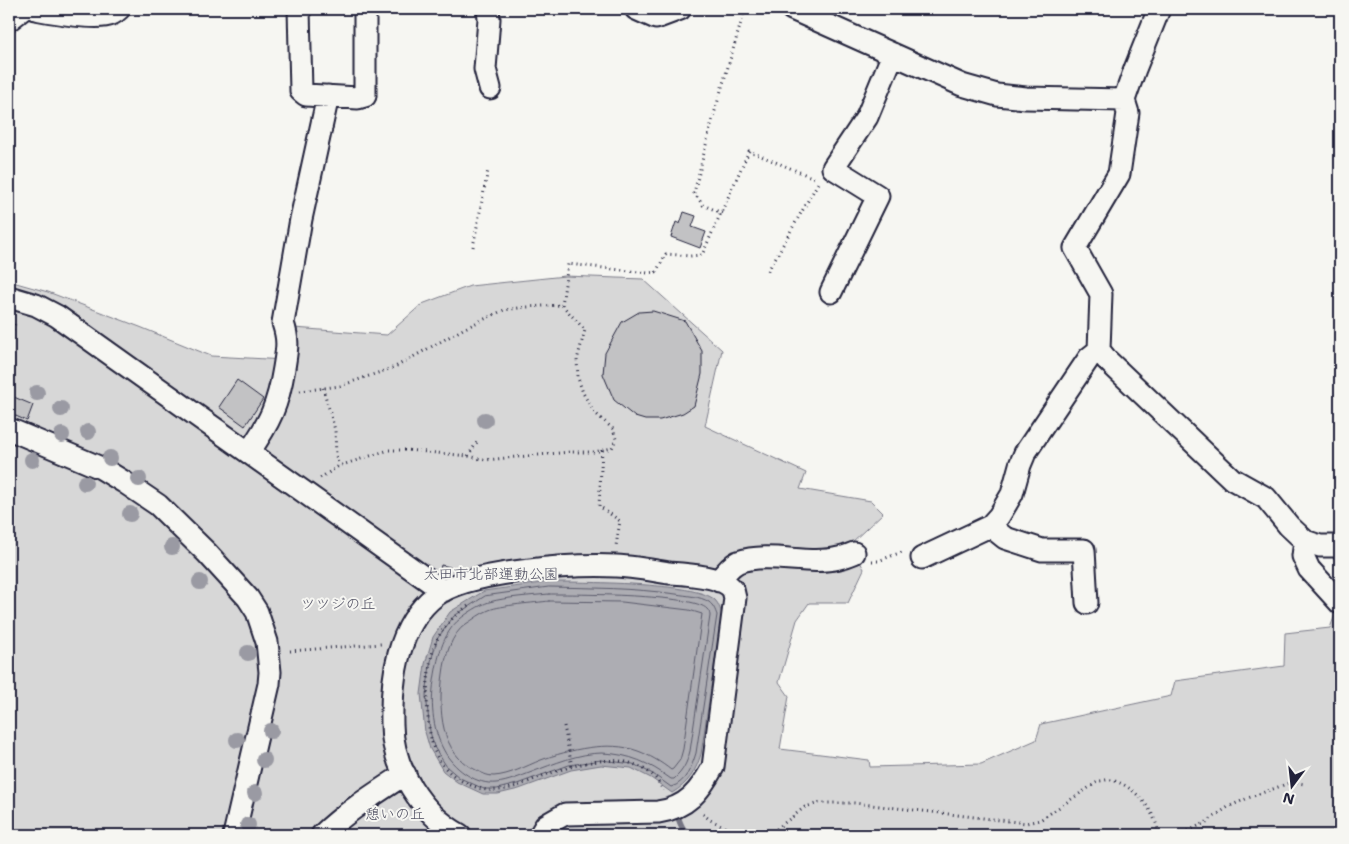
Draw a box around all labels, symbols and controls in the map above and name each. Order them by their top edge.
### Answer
park label: 太田市北部運動公園 [423,564,559,584]
park label: ツツジの丘 [300,594,376,614]
north arrow [1266,762,1316,812]
text: N [1281,788,1296,809]
park label: 憩いの丘 [365,804,425,824]

